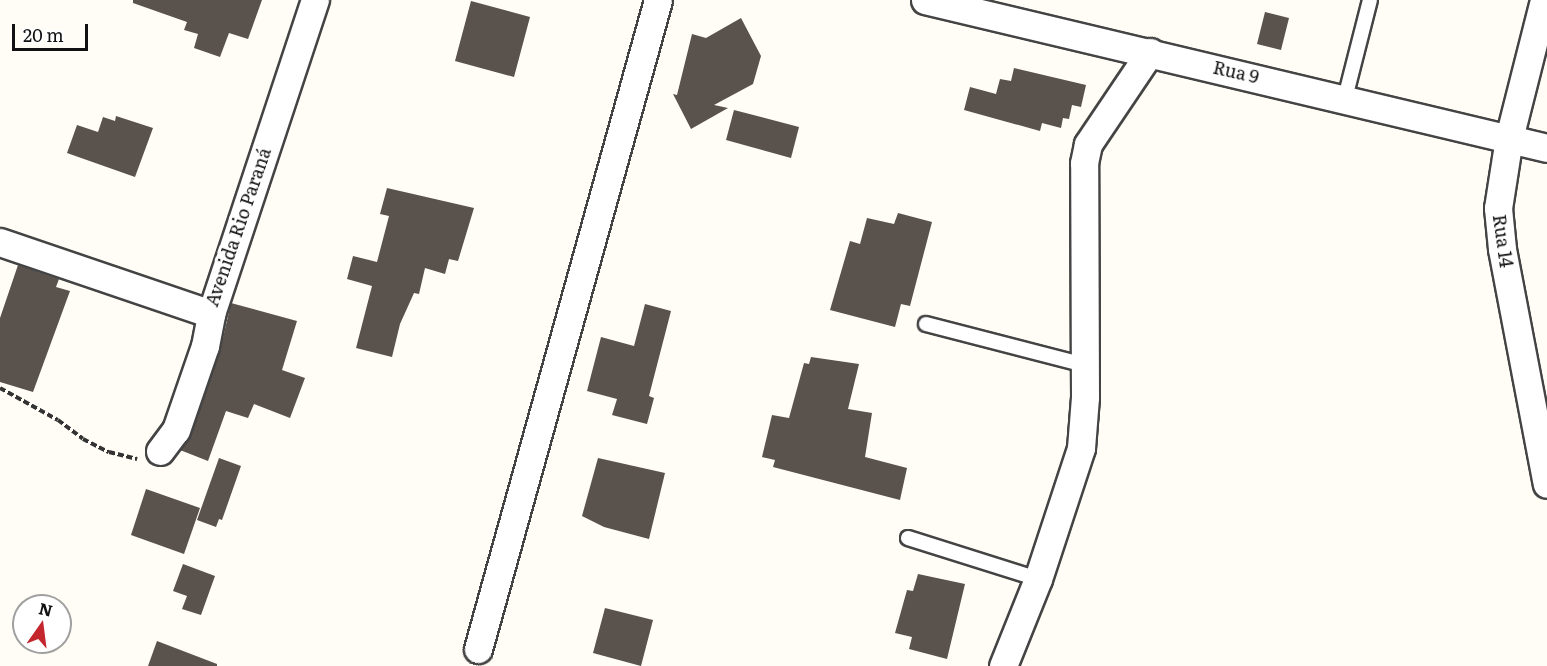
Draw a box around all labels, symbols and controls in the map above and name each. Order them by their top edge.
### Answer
scale bar [15,12,92,50]
text: 20 m [23,21,64,48]
street label: Rua 9 [1211,56,1261,88]
street label: Avenida Rio Paraná [201,145,275,309]
street label: Rua 14 [1489,213,1517,269]
north arrow [12,594,72,654]
text: N [36,595,55,622]

